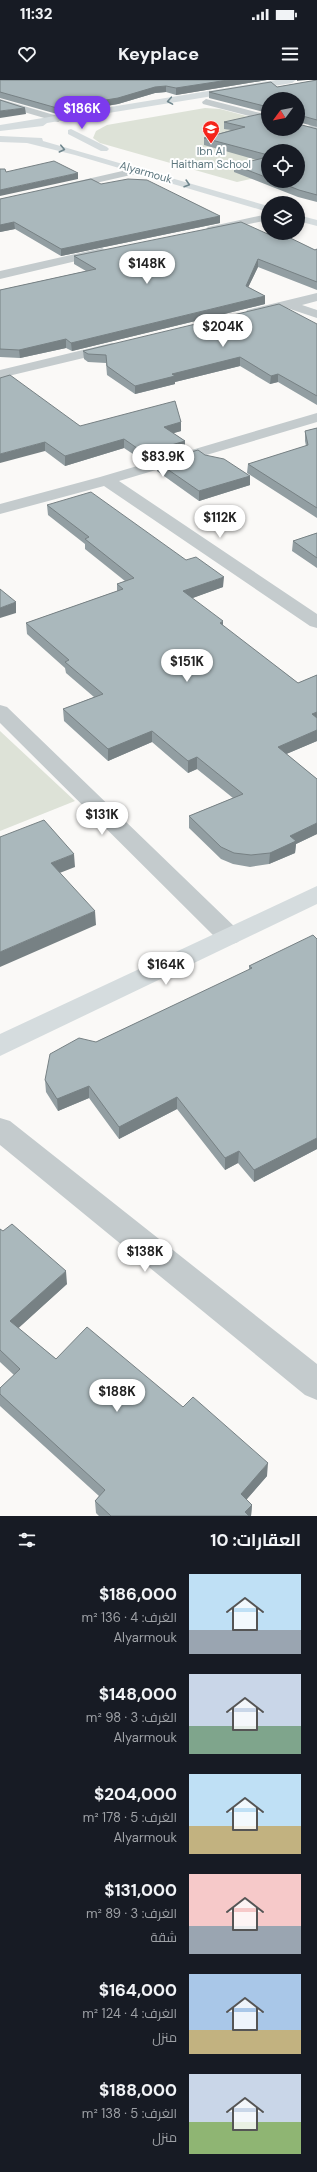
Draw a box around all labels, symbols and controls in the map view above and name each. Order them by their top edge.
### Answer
text: 11:32 [20,4,52,24]
text: Keyplace [118,42,199,66]
icon: heart [16,43,38,65]
icon: menu [279,43,301,65]
north arrow [261,92,305,136]
map controls [261,92,305,240]
pin: $186K [54,96,110,130]
one-way arrow [167,96,174,105]
text: $186K [63,100,101,117]
school or university icon: Ibn Al Haitham School [201,119,221,144]
one-way arrow [59,144,65,152]
place label: Ibn Al Haitham School [171,144,251,171]
button: locate [261,144,305,188]
street label: Alyarmouk [118,158,174,186]
one-way arrow [183,179,190,188]
button: layers [261,196,305,240]
pin: $148K [119,251,175,285]
text: $148K [128,255,166,272]
pin: $204K [195,314,251,348]
text: $204K [202,318,244,335]
pin: $83.9K [130,444,196,478]
text: $83.9K [141,448,185,465]
pin: $112K [192,505,248,539]
text: $112K [203,509,237,526]
pin: $151K [159,649,215,683]
text: $151K [170,653,204,670]
pin: $131K [74,802,130,836]
text: $131K [85,806,119,823]
pin: $164K [138,952,194,986]
text: $164K [147,956,185,973]
pin: $138K [117,1239,173,1273]
text: $138K [126,1243,164,1260]
pin: $188K [89,1379,145,1413]
text: $188K [98,1383,136,1400]
icon: filters [16,1529,38,1551]
text: العقارات: 10 [210,1529,301,1551]
text: $186,000 [99,1583,177,1605]
icon: home [221,1590,269,1638]
text: الغرف: 4 · 136 m² [82,1609,177,1626]
text: Alyarmouk [113,1629,177,1646]
text: $148,000 [99,1683,177,1705]
icon: home [221,1690,269,1738]
text: الغرف: 3 · 98 m² [86,1709,177,1726]
text: Alyarmouk [113,1729,177,1746]
text: $204,000 [94,1783,177,1805]
icon: home [221,1790,269,1838]
text: الغرف: 5 · 178 m² [83,1809,177,1826]
text: Alyarmouk [113,1829,177,1846]
text: $131,000 [104,1879,177,1901]
icon: home [221,1890,269,1938]
text: الغرف: 3 · 89 m² [86,1905,177,1922]
text: شقة [150,1929,177,1946]
text: $164,000 [99,1979,177,2001]
icon: home [221,1990,269,2038]
text: الغرف: 4 · 124 m² [82,2005,177,2022]
text: منزل [152,2029,177,2046]
text: $188,000 [99,2079,177,2101]
icon: home [221,2090,269,2138]
text: الغرف: 5 · 138 m² [82,2105,177,2122]
text: منزل [152,2129,177,2146]

